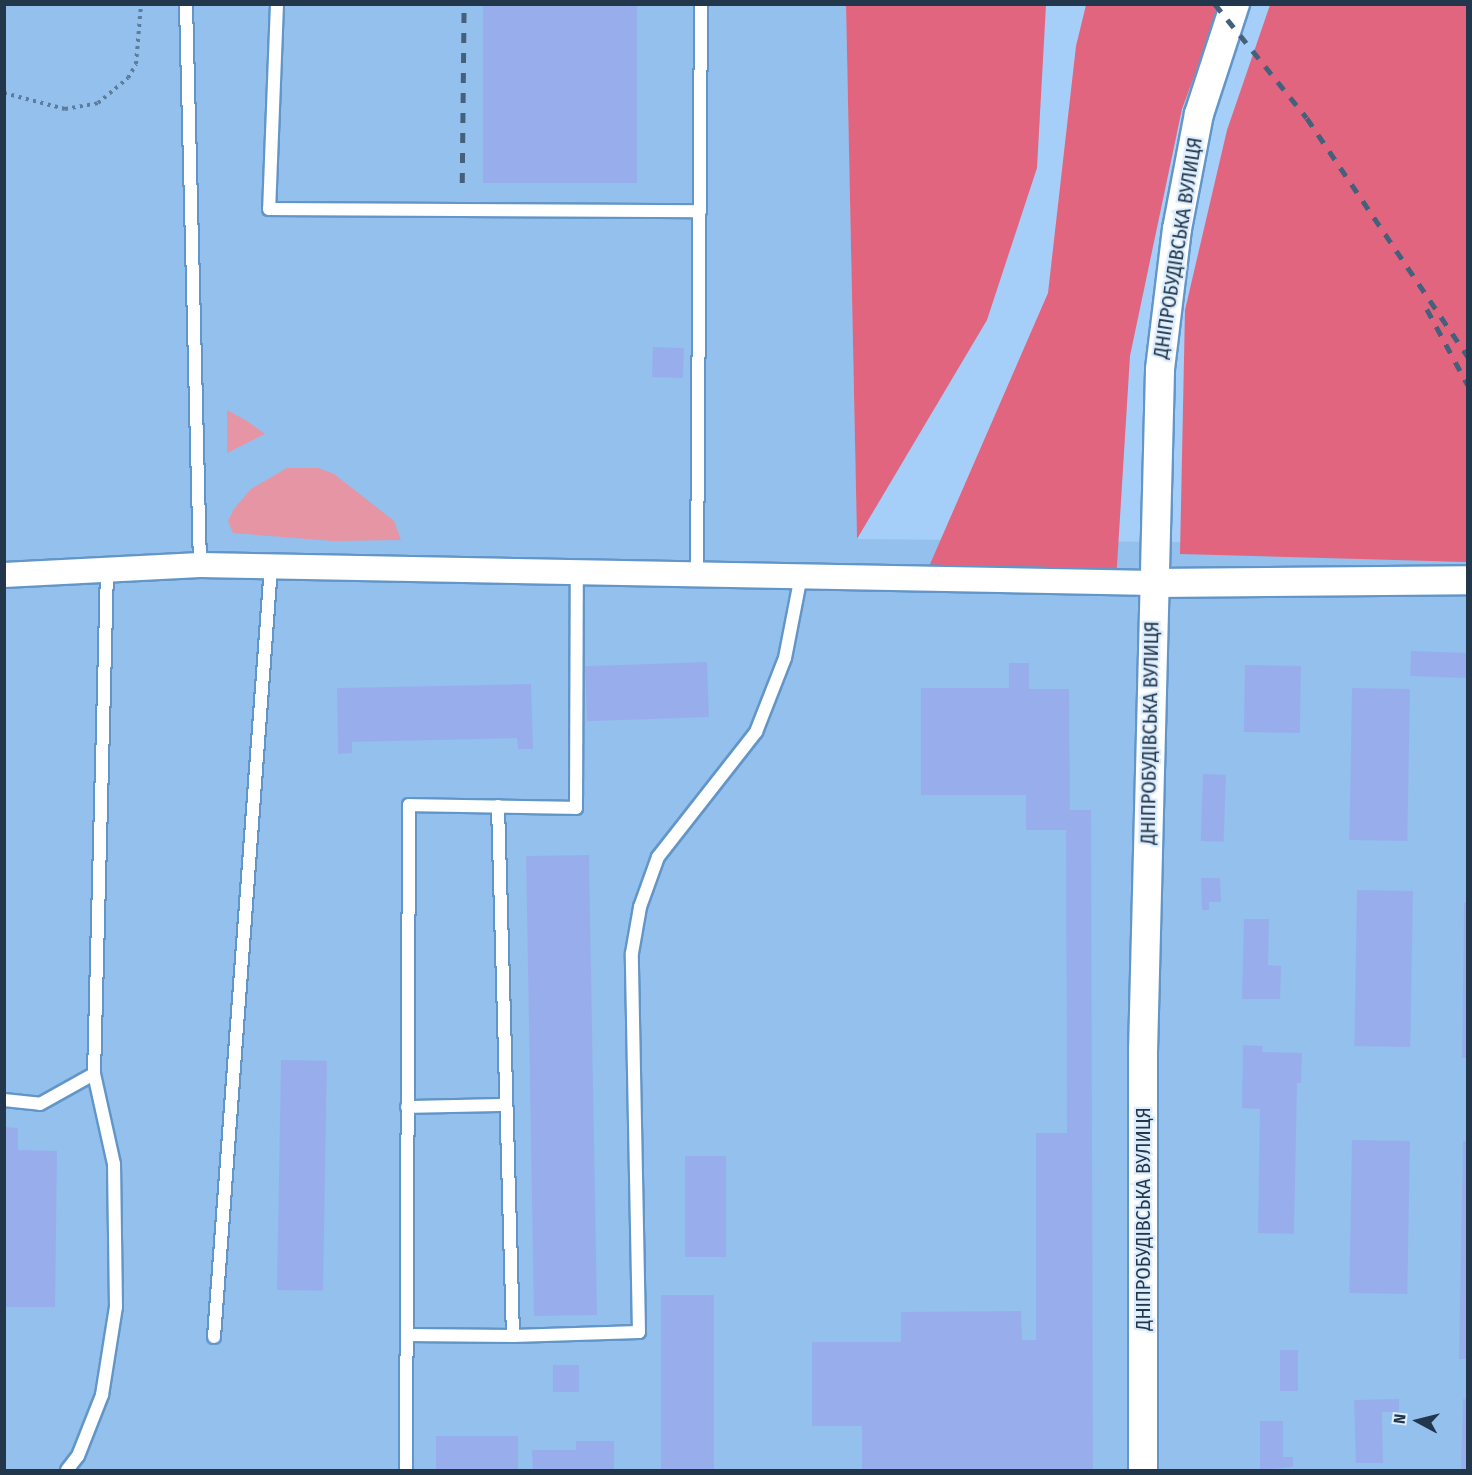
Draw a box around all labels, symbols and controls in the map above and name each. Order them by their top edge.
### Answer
street label: ДНІПРОБУДІВСЬКА ВУЛИЦЯ [1149,136,1207,360]
street label: ДНІПРОБУДІВСЬКА ВУЛИЦЯ [1136,621,1164,845]
street label: ДНІПРОБУДІВСЬКА ВУЛИЦЯ [1131,1107,1155,1331]
north arrow [1388,1391,1448,1451]
text: N [1390,1413,1410,1425]

